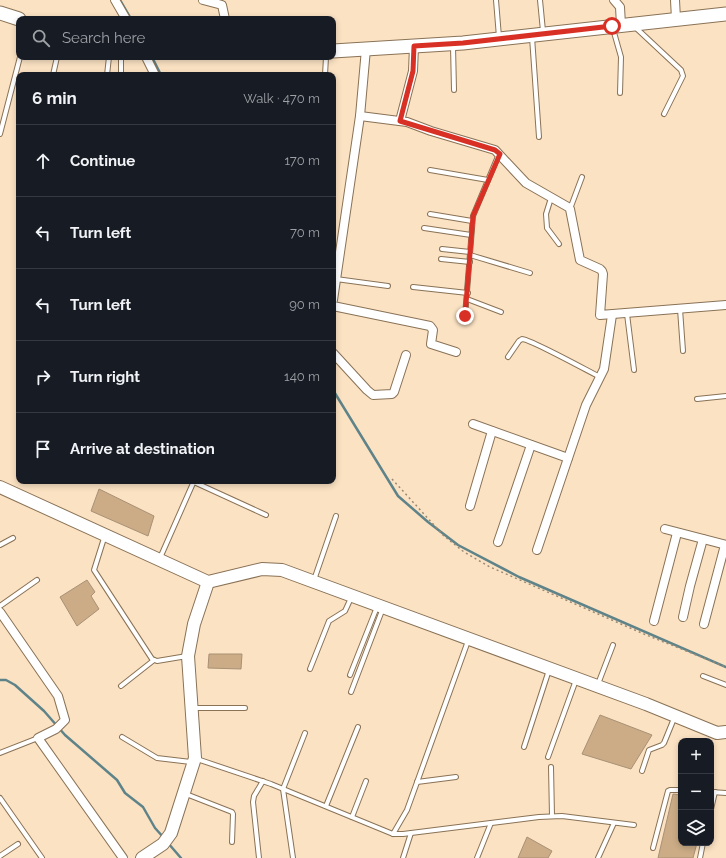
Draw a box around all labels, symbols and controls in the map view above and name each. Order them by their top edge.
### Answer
search box [16,16,336,60]
route start [603,17,621,35]
icon: search [30,27,52,49]
text: Search here [62,29,145,47]
text: 6 min [32,88,77,108]
text: Walk · 470 m [243,91,320,106]
icon: ahead [32,150,54,172]
text: Continue [70,152,135,170]
text: 170 m [284,153,320,168]
icon: left [32,222,54,244]
text: Turn left [70,224,131,242]
text: 70 m [290,225,320,240]
icon: left [32,294,54,316]
text: Turn left [70,296,131,314]
text: 90 m [289,297,320,312]
route end [456,307,474,325]
icon: right [32,366,54,388]
text: Turn right [70,368,140,386]
text: 140 m [284,369,320,384]
icon: arrive [32,438,54,460]
text: Arrive at destination [70,440,215,458]
map controls [678,738,714,846]
button: + [678,738,714,774]
button: − [678,774,714,810]
button: layers [678,810,714,846]

